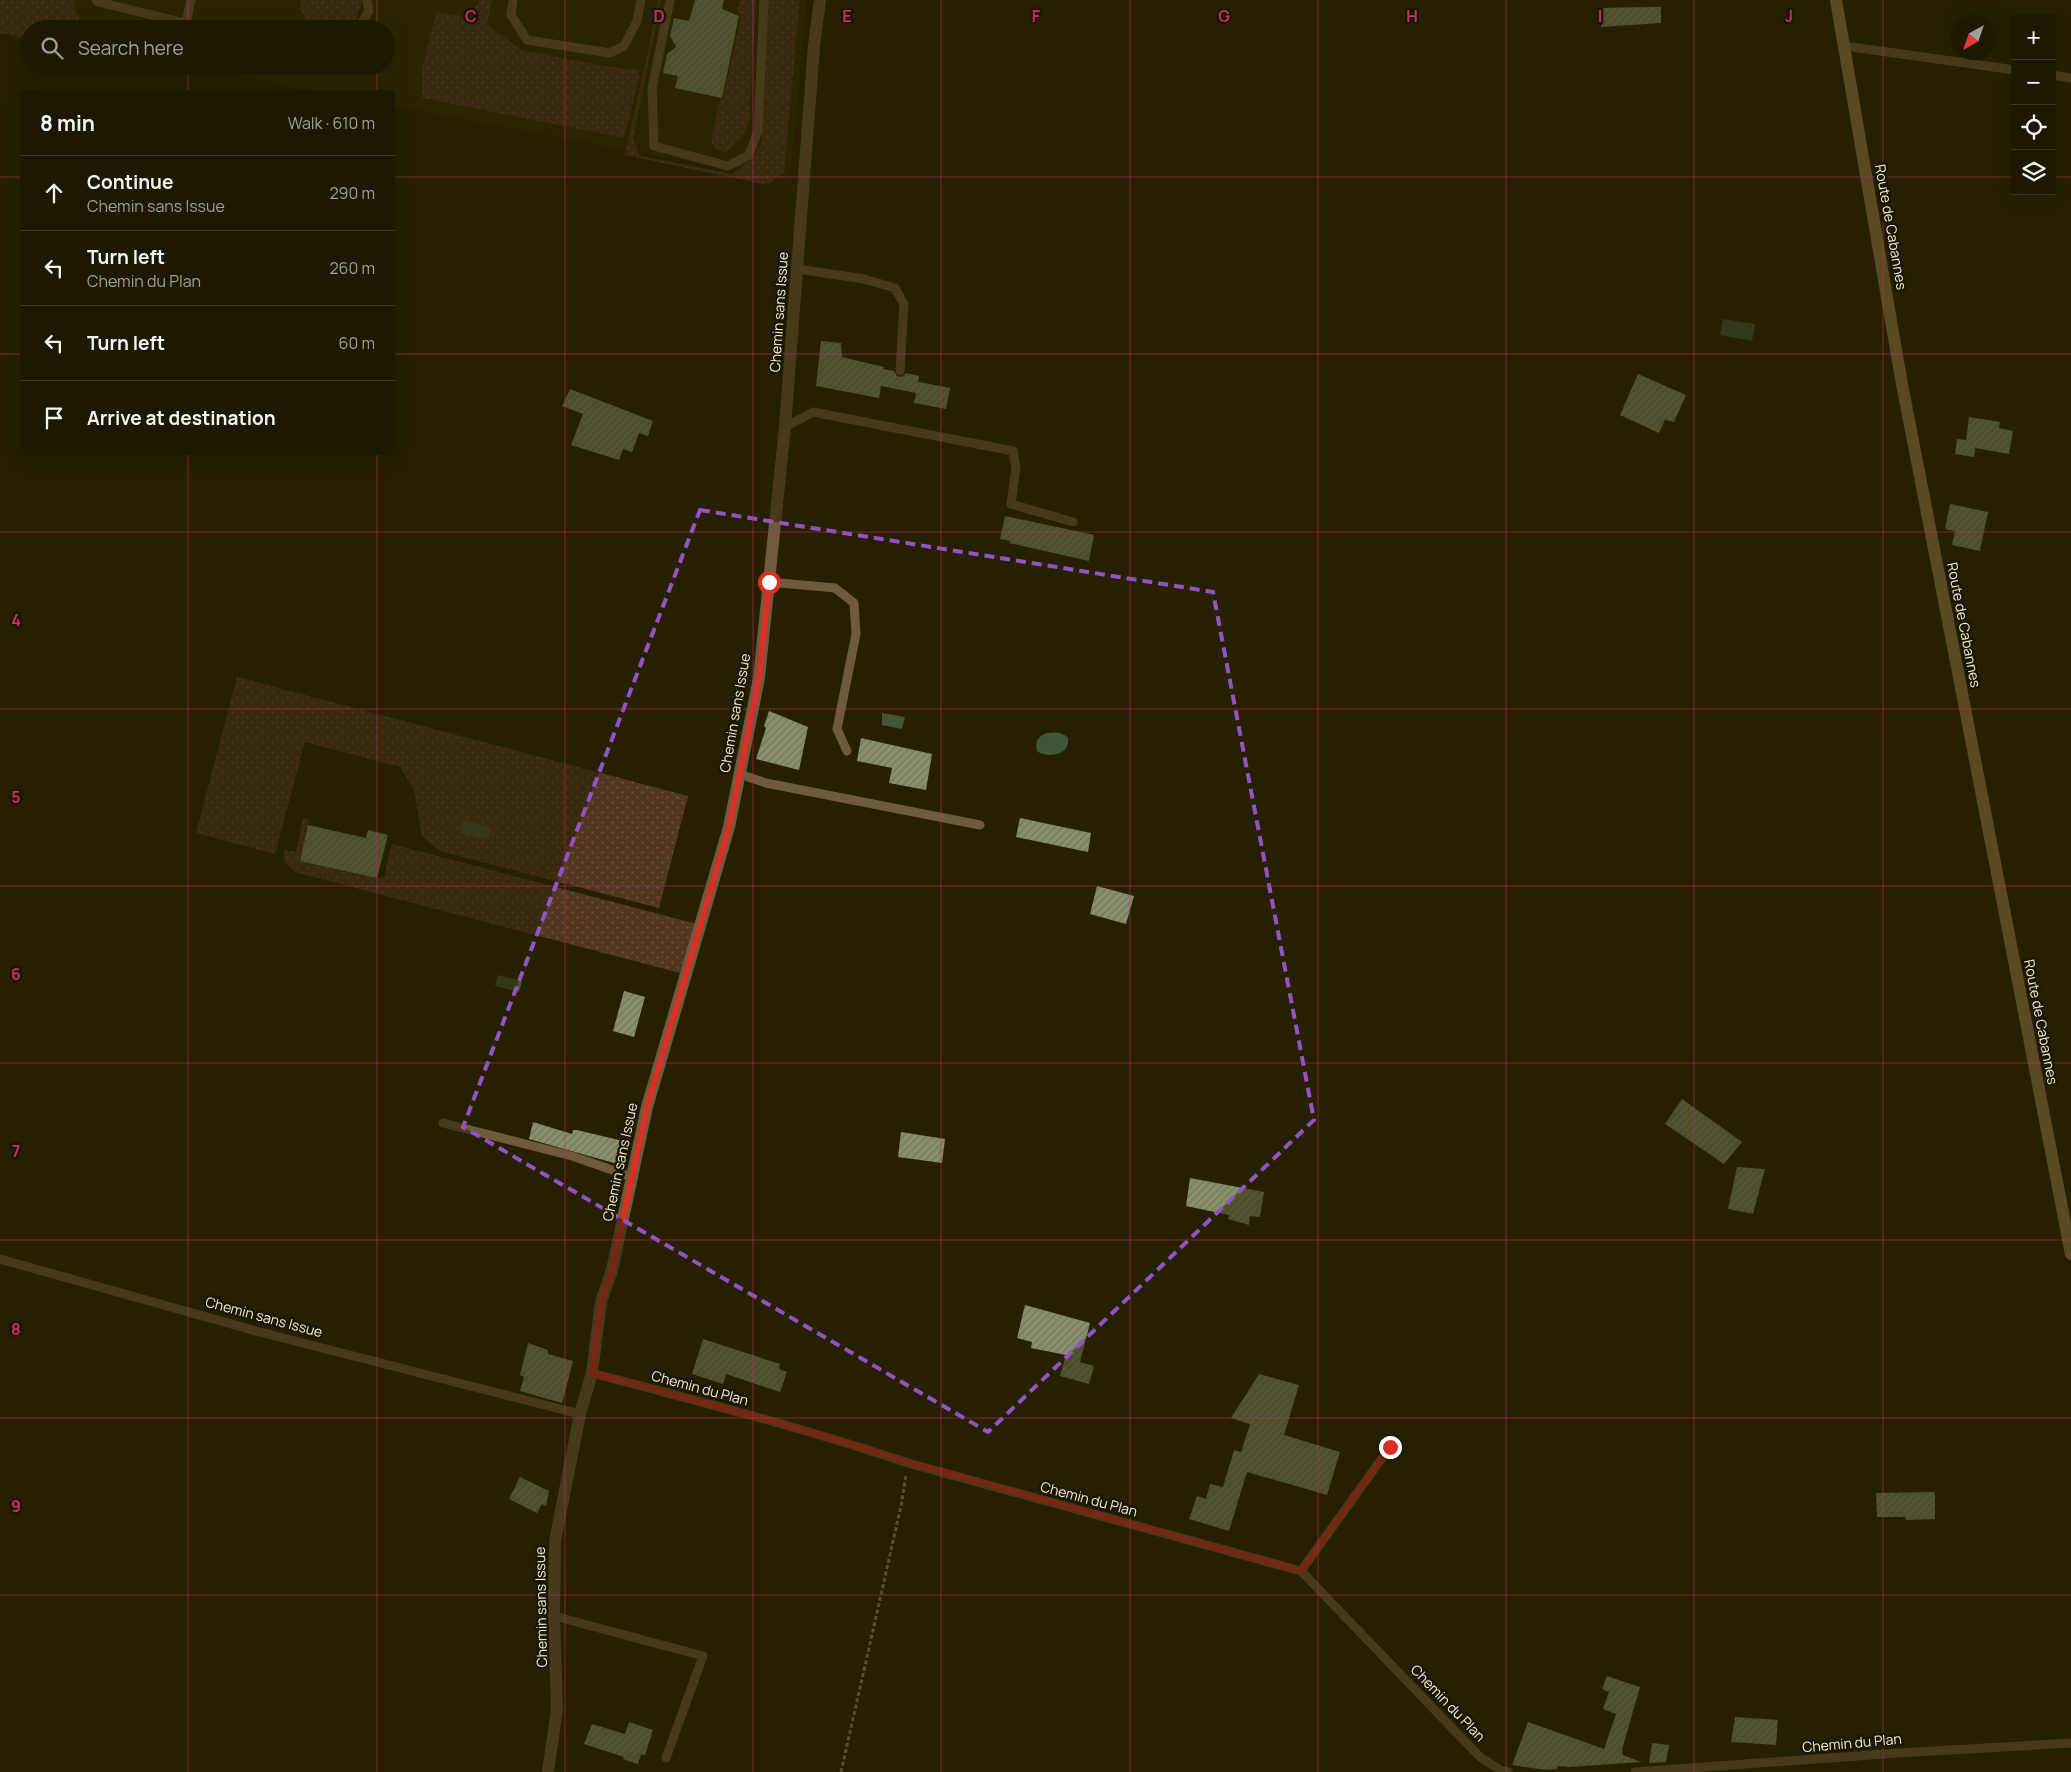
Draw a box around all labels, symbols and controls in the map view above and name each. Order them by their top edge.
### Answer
text: C [465,5,477,27]
text: D [653,5,665,27]
text: E [842,5,852,27]
text: F [1032,5,1041,27]
text: G [1218,5,1230,27]
text: H [1406,5,1418,27]
text: I [1598,5,1602,27]
text: J [1785,5,1793,27]
north arrow [1951,15,1996,60]
map controls [2011,15,2056,195]
button: + [2011,15,2056,60]
search box [20,20,395,75]
icon: search [38,34,66,62]
text: Search here [78,35,184,61]
button: − [2011,60,2056,105]
button: locate [2011,105,2056,150]
text: 8 min [40,109,95,137]
text: Walk · 610 m [288,112,375,134]
button: layers [2011,150,2056,195]
street label: Route de Cabannes [1871,163,1912,291]
text: Continue [87,169,173,195]
icon: ahead [40,179,68,207]
text: 290 m [329,182,375,204]
text: Chemin sans Issue [87,195,225,217]
text: Turn left [87,244,165,270]
street label: Chemin sans Issue [765,251,792,373]
icon: left [40,254,68,282]
text: 260 m [329,257,375,279]
text: Chemin du Plan [87,270,201,292]
icon: left [40,329,68,357]
text: Turn left [87,330,165,356]
text: 60 m [339,332,375,354]
icon: arrive [40,404,68,432]
text: Arrive at destination [87,405,276,431]
street label: Route de Cabannes [1943,561,1986,689]
route start [758,571,781,594]
text: 4 [11,609,21,631]
street label: Chemin sans Issue [715,652,754,774]
text: 5 [11,786,21,808]
street label: Route de Cabannes [2020,958,2063,1086]
text: 6 [11,963,21,985]
street label: Chemin sans Issue [598,1101,641,1223]
text: 7 [12,1140,20,1162]
street label: Chemin sans Issue [203,1292,325,1341]
text: 8 [11,1318,21,1340]
street label: Chemin du Plan [649,1365,751,1410]
route end [1379,1436,1402,1459]
street label: Chemin du Plan [1038,1476,1140,1521]
text: 9 [11,1495,21,1517]
street label: Chemin sans Issue [530,1547,551,1667]
street label: Chemin du Plan [1407,1660,1490,1745]
street label: Chemin du Plan [1801,1729,1902,1756]

